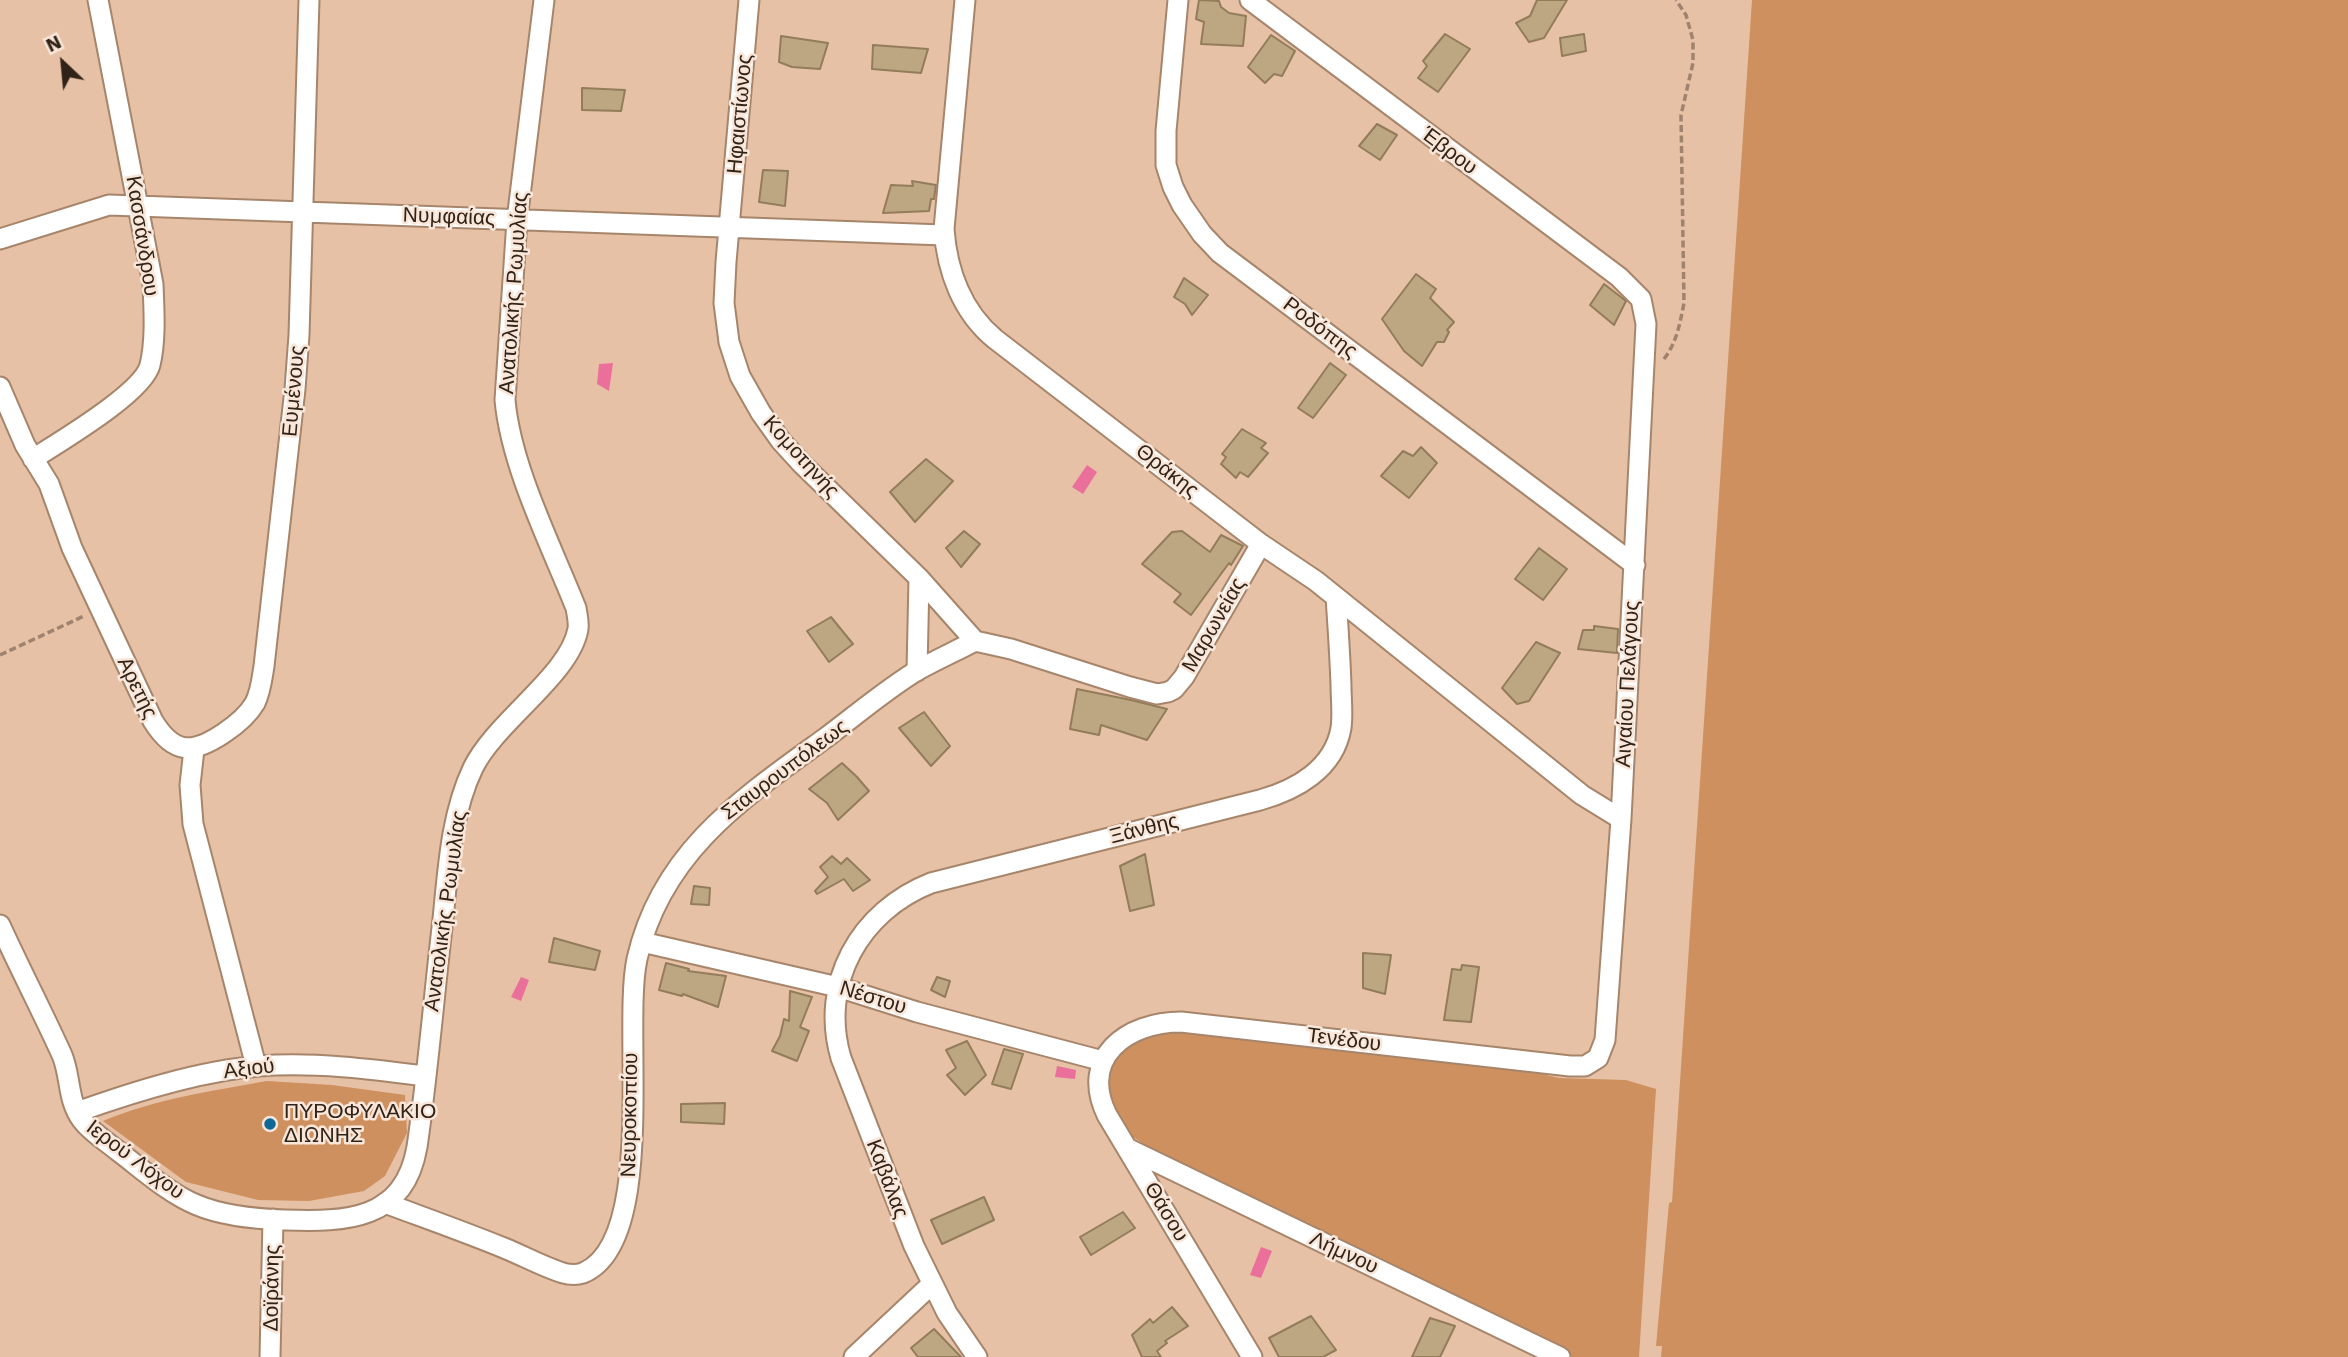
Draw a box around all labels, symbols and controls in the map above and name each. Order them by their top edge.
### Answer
north arrow [28,28,98,98]
text: N [42,30,65,57]
street label: Ηφαιστίωνος [722,53,758,175]
street label: Έβρου [1416,122,1482,180]
street label: Κασσάνδρου [120,174,164,298]
street label: Ανατολικής Ρωμυλίας [494,191,534,395]
street label: Νυμφαίας [402,203,496,231]
street label: Ροδόπης [1278,292,1362,364]
street label: Ευμένους [277,344,311,438]
street label: Κομοτηνής [757,411,845,503]
street label: Θράκης [1131,439,1203,503]
street label: Μαρωνείας [1177,573,1251,677]
street label: Αιγαίου Πελάγους [1611,600,1645,768]
street label: Αρετής [111,653,163,723]
street label: Σταυρουπόλεως [717,714,853,826]
street label: Ξάνθης [1107,808,1181,850]
street label: Ανατολικής Ρωμυλίας [419,809,473,1013]
street label: Νέστου [836,976,910,1020]
street label: Τενέδου [1305,1023,1383,1057]
street label: Νευροκοπίου [616,1052,644,1178]
street label: Αξιού [222,1053,276,1085]
place label: ΠΥΡΟΦΥΛΑΚΙΟ ΔΙΩΝΗΣ [284,1099,436,1149]
street label: Ιερού Λόχου [81,1115,189,1205]
marker: ΠΥΡΟΦΥΛΑΚΙΟ ΔΙΩΝΗΣ [262,1116,278,1132]
street label: Καβάλας [860,1136,914,1222]
street label: Θάσου [1139,1178,1193,1246]
street label: Λήμνου [1306,1226,1382,1280]
street label: Δοϊράνης [259,1244,285,1332]

